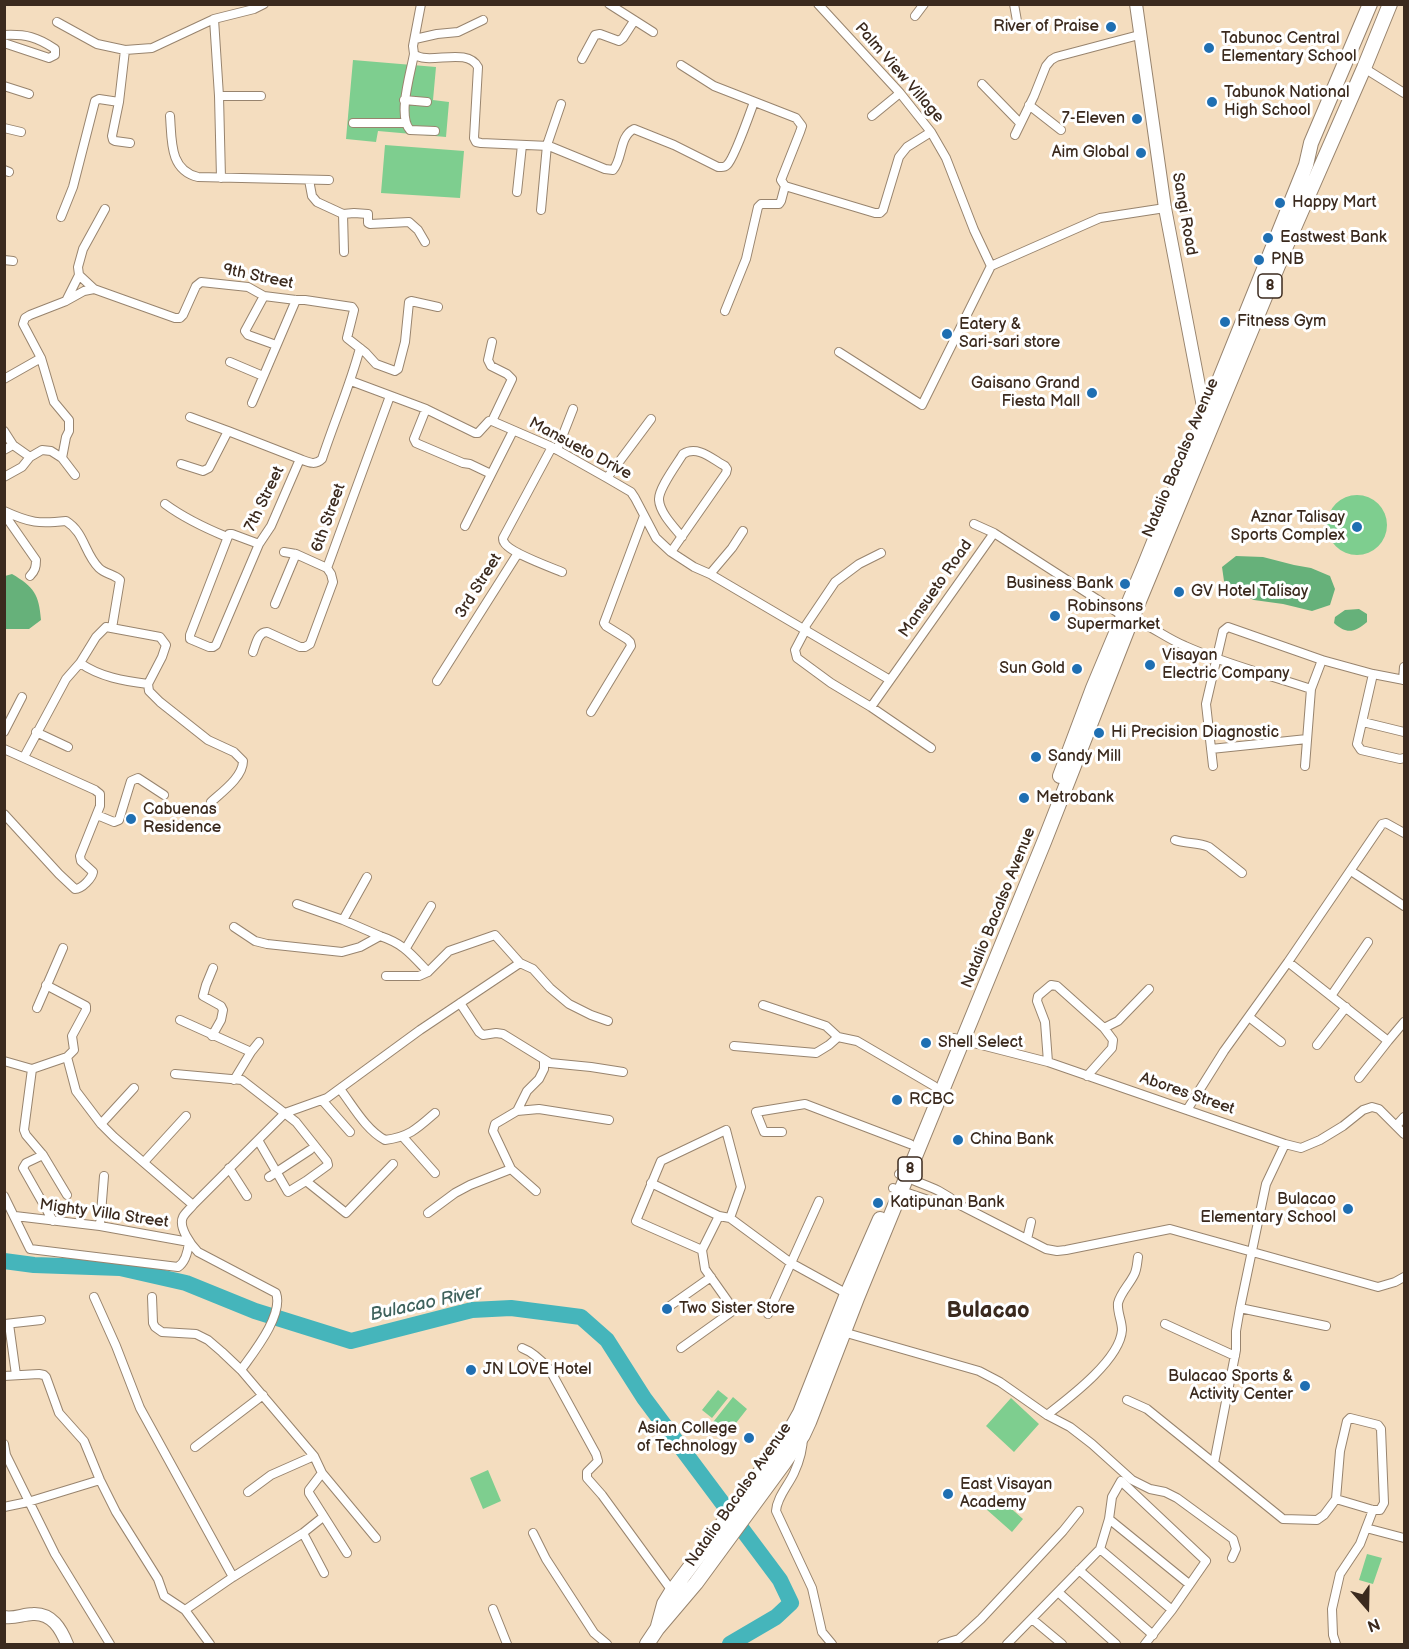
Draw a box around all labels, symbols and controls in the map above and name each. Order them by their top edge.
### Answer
place label: River of Praise [993,17,1099,37]
street label: Palm View Village [850,19,948,127]
marker: River of Praise [1104,20,1118,34]
place label: Tabunoc Central Elementary School [1221,29,1357,67]
marker: Tabunoc Central Elementary School [1202,41,1216,55]
place label: Tabunok National High School [1224,83,1350,121]
marker: Tabunok National High School [1205,95,1219,109]
place label: 7-Eleven [1062,109,1125,129]
marker: 7-Eleven [1130,112,1144,126]
place label: Aim Global [1052,143,1129,163]
marker: Aim Global [1134,146,1148,160]
street label: Sangi Road [1167,171,1201,257]
place label: Happy Mart [1292,193,1376,213]
marker: Happy Mart [1273,196,1287,210]
place label: Eastwest Bank [1280,228,1387,248]
marker: Eastwest Bank [1261,231,1275,245]
place label: PNB [1271,250,1304,270]
marker: PNB [1252,253,1266,267]
street label: 9th Street [221,260,295,294]
road number: 8 [1258,274,1282,298]
place label: Fitness Gym [1237,312,1326,332]
place label: Eatery & Sari-sari store [959,315,1060,353]
marker: Fitness Gym [1218,315,1232,329]
marker: Eatery & Sari-sari store [940,327,954,341]
place label: Gaisano Grand Fiesta Mall [971,374,1080,412]
street label: Natalio Bacalso Avenue [1139,375,1223,541]
marker: Gaisano Grand Fiesta Mall [1085,386,1099,400]
street label: Mansueto Drive [525,414,635,484]
street label: 7th Street [241,463,289,535]
street label: 6th Street [308,481,350,555]
place label: Aznar Talisay Sports Complex [1231,508,1345,546]
marker: Aznar Talisay Sports Complex [1350,520,1364,534]
street label: Mansueto Road [895,537,977,641]
street label: 3rd Street [452,550,506,622]
place label: Business Bank [1006,574,1113,594]
marker: Business Bank [1118,577,1132,591]
place label: GV Hotel Talisay [1191,582,1308,602]
marker: GV Hotel Talisay [1172,585,1186,599]
place label: Robinsons Supermarket [1067,597,1160,635]
marker: Robinsons Supermarket [1048,609,1062,623]
place label: Visayan Electric Company [1162,646,1290,684]
marker: Visayan Electric Company [1143,658,1157,672]
place label: Sun Gold [999,659,1065,679]
marker: Sun Gold [1070,662,1084,676]
place label: Hi Precision Diagnostic [1111,723,1279,743]
marker: Hi Precision Diagnostic [1092,726,1106,740]
place label: Sandy Mill [1048,747,1121,767]
marker: Sandy Mill [1029,750,1043,764]
place label: Metrobank [1036,788,1114,808]
marker: Metrobank [1017,791,1031,805]
place label: Cabuenas Residence [143,800,221,838]
marker: Cabuenas Residence [124,812,138,826]
street label: Natalio Bacalso Avenue [958,825,1040,991]
place label: Shell Select [938,1033,1023,1053]
marker: Shell Select [919,1036,933,1050]
street label: Abores Street [1137,1069,1237,1119]
place label: RCBC [909,1090,954,1110]
marker: RCBC [890,1093,904,1107]
place label: China Bank [970,1130,1053,1150]
marker: China Bank [951,1133,965,1147]
road number: 8 [898,1157,922,1181]
place label: Bulacao Elementary School [1200,1190,1336,1228]
place label: Katipunan Bank [890,1193,1004,1213]
street label: Mighty Villa Street [38,1195,170,1233]
marker: Katipunan Bank [871,1196,885,1210]
marker: Bulacao Elementary School [1341,1202,1355,1216]
water label: Bulacao River [368,1282,484,1326]
district label: Bulacao [946,1298,1030,1324]
place label: Two Sister Store [679,1299,795,1319]
marker: Two Sister Store [660,1302,674,1316]
place label: JN LOVE Hotel [483,1360,591,1380]
marker: JN LOVE Hotel [464,1363,478,1377]
place label: Bulacao Sports & Activity Center [1168,1367,1293,1405]
marker: Bulacao Sports & Activity Center [1298,1379,1312,1393]
place label: Asian College of Technology [637,1419,737,1457]
street label: Natalio Bacalso Avenue [682,1419,796,1571]
marker: Asian College of Technology [742,1431,756,1445]
place label: East Visayan Academy [960,1475,1052,1513]
marker: East Visayan Academy [941,1487,955,1501]
north arrow [1337,1577,1397,1637]
text: N [1364,1613,1382,1635]

